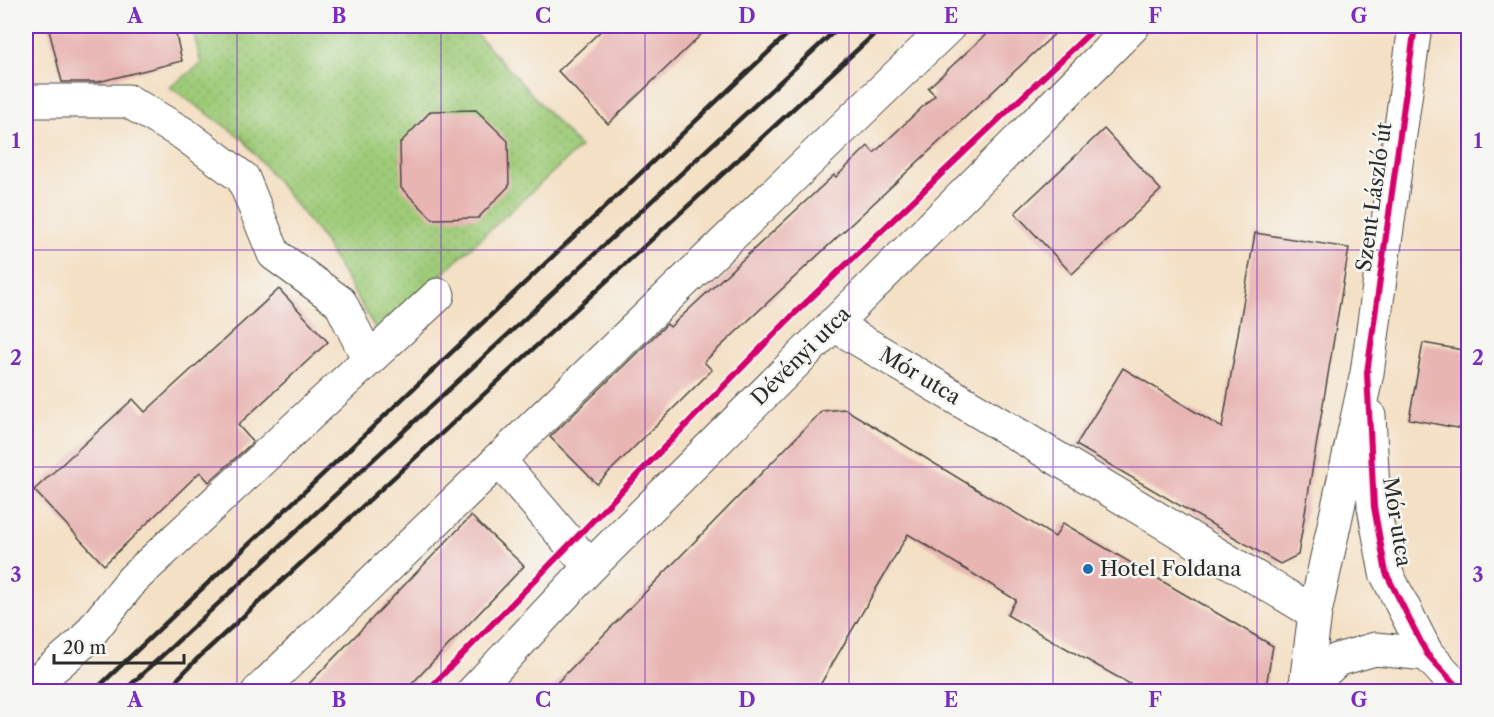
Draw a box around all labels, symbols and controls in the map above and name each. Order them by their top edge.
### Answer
text: A [126,4,143,28]
text: B [332,4,347,28]
text: C [535,4,551,28]
text: D [738,4,756,28]
text: E [944,4,958,28]
text: F [1148,4,1162,28]
text: G [1351,4,1368,28]
street label: Szent László út [1351,120,1396,273]
text: 1 [12,129,21,153]
text: 1 [1474,129,1483,153]
street label: Dévényi utca [746,300,856,410]
street label: Mór utca [875,342,966,410]
text: 2 [10,346,22,370]
text: 2 [1472,346,1484,370]
street label: Mór utca [1378,475,1417,569]
place label: Hotel Foldana [1100,556,1242,581]
marker: Hotel Foldana [1081,562,1095,576]
text: 3 [10,563,22,587]
text: 3 [1472,563,1484,587]
scale bar [54,627,184,665]
text: 20 m [63,637,107,659]
text: A [126,688,143,712]
text: B [332,688,347,712]
text: C [535,688,551,712]
text: D [738,688,756,712]
text: E [944,688,958,712]
text: F [1148,688,1162,712]
text: G [1351,688,1368,712]

